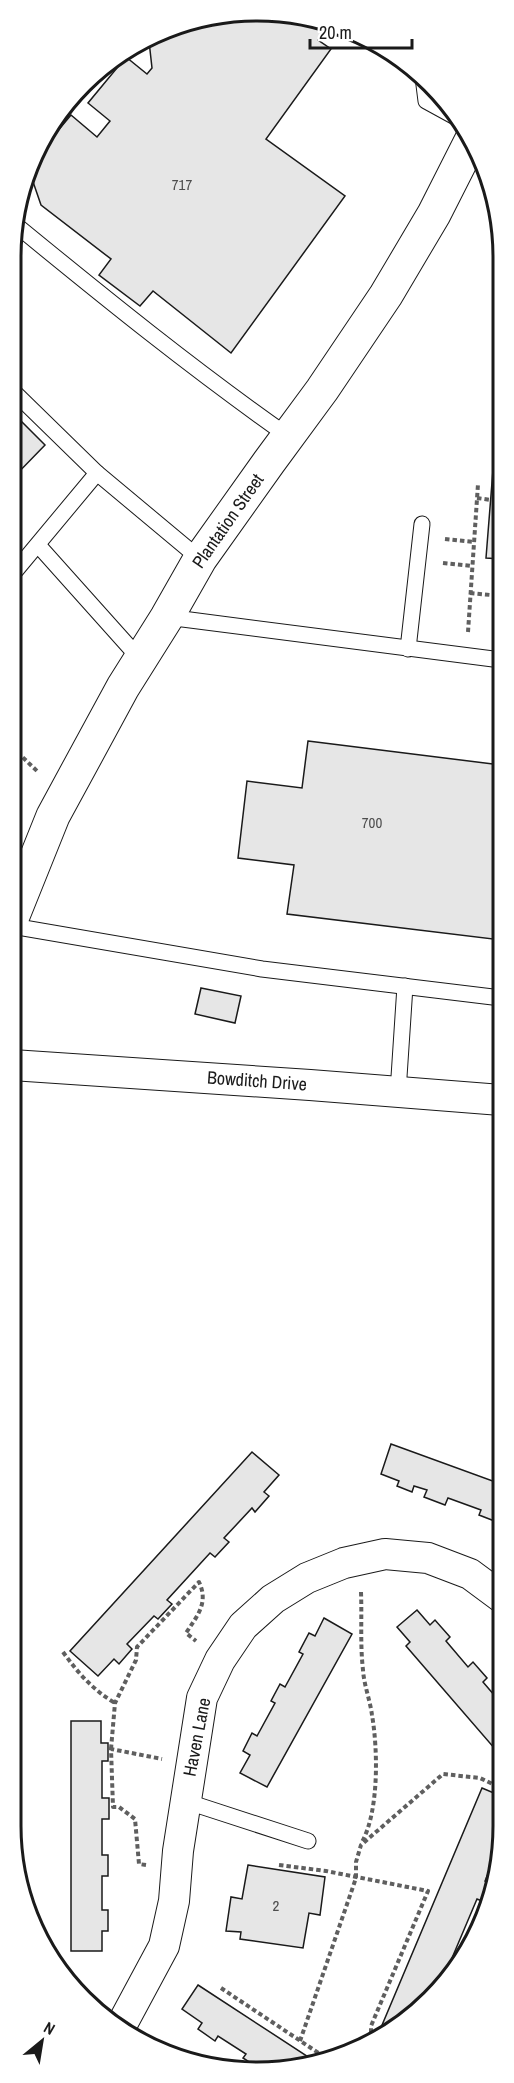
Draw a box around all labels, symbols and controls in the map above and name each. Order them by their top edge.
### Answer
scale bar [310,12,412,50]
text: 20 m [319,20,352,45]
house number: 717 [172,174,192,195]
street label: Plantation Street [186,469,269,573]
house number: 700 [362,812,382,833]
street label: Bowditch Drive [206,1065,308,1096]
street label: Haven Lane [177,1695,216,1778]
house number: 2 [273,1895,280,1916]
north arrow [12,2011,72,2071]
text: N [40,2016,59,2040]

